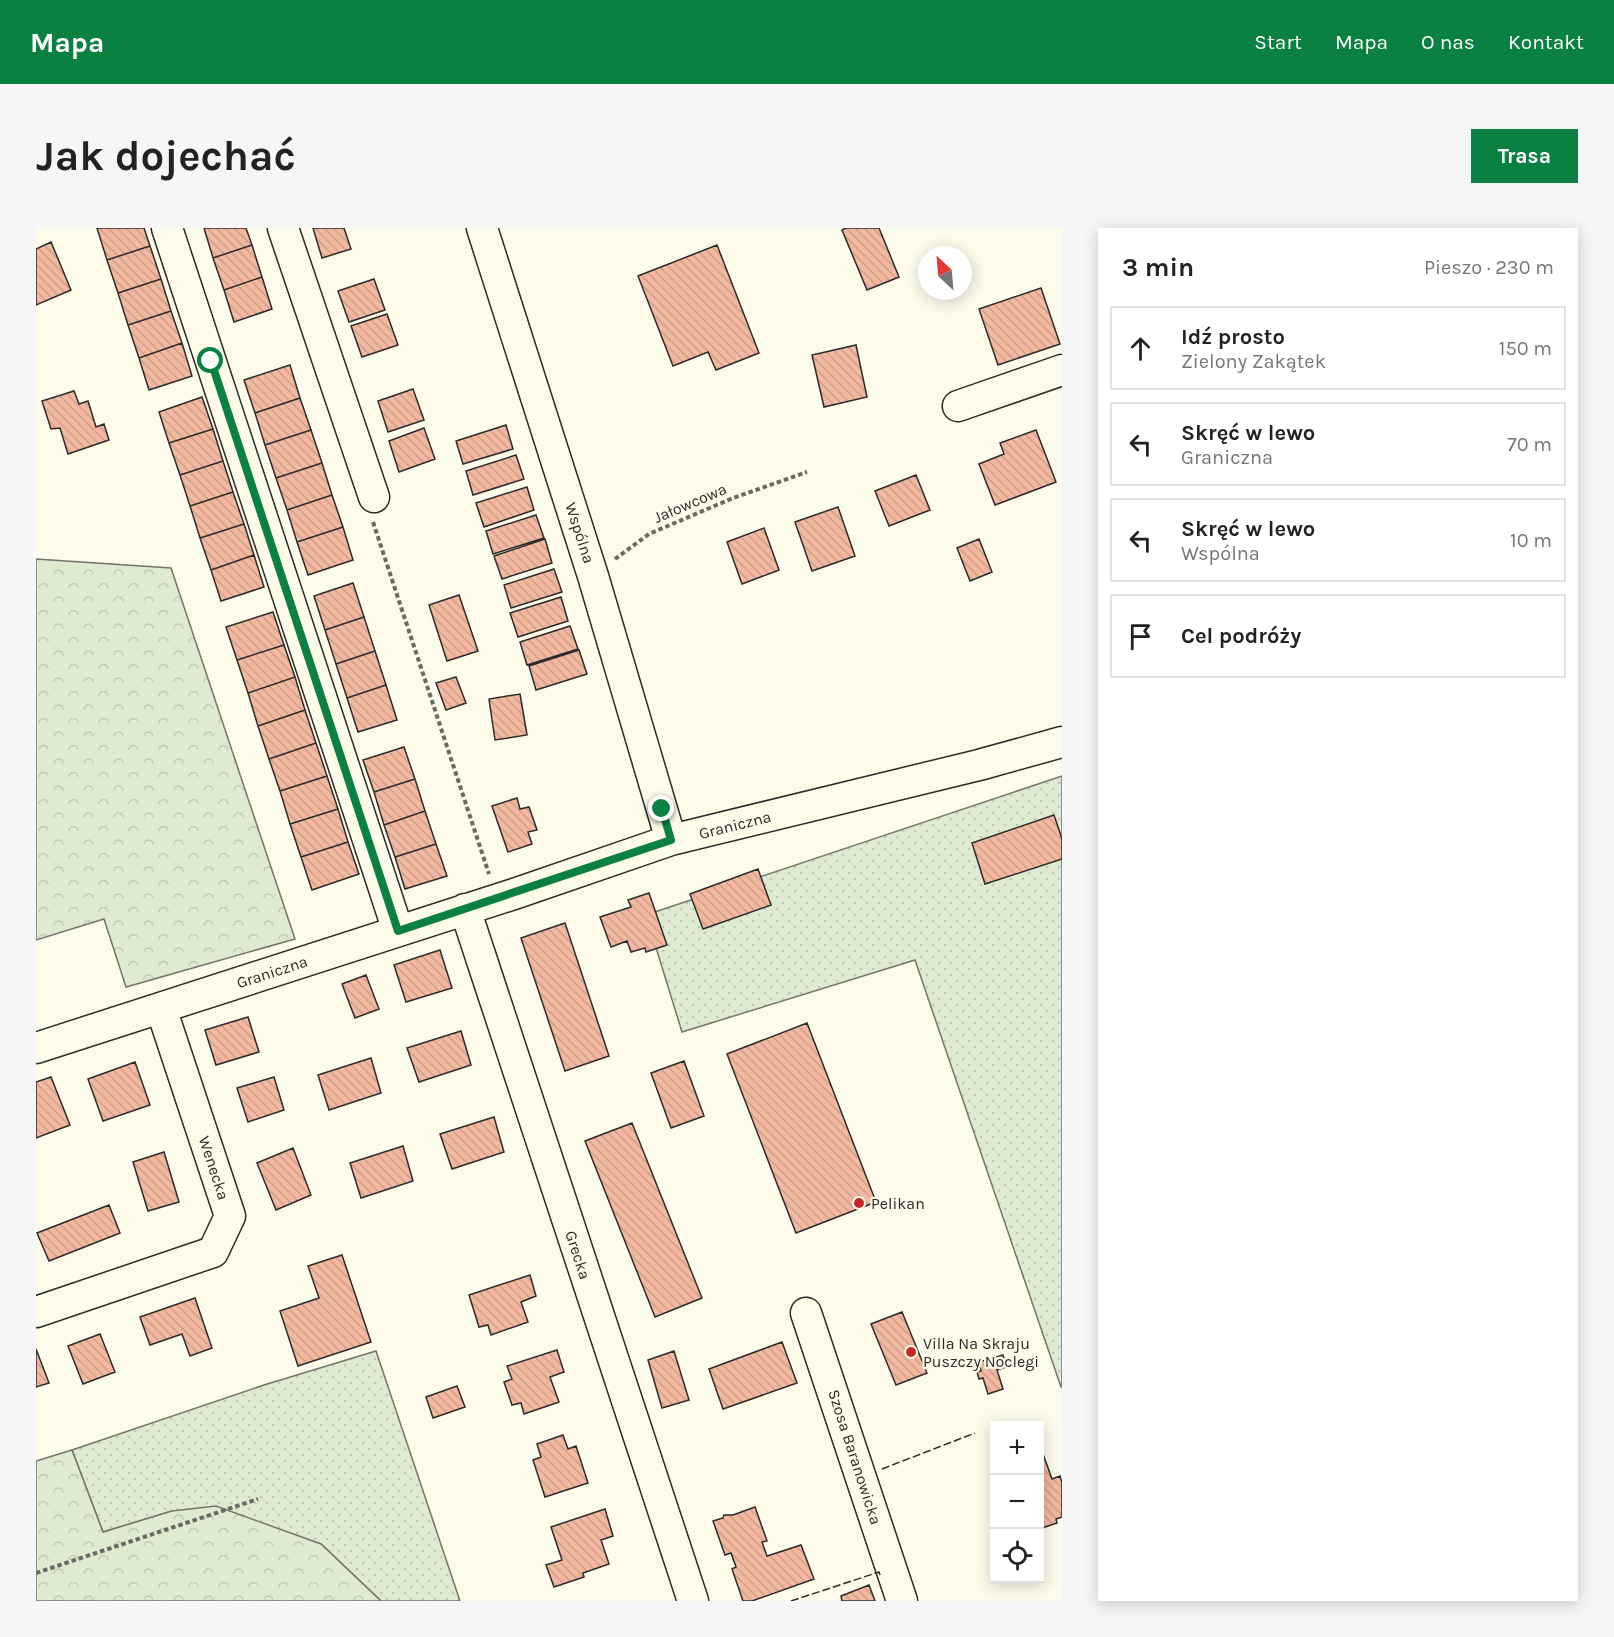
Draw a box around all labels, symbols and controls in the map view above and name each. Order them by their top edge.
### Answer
text: Mapa [30,26,104,59]
text: Start [1254,30,1302,54]
text: Mapa [1335,30,1388,54]
text: O nas [1421,30,1475,54]
text: Kontakt [1508,30,1584,54]
button: Trasa [1471,129,1578,183]
text: Jak dojechać [36,131,296,181]
north arrow [918,246,972,300]
text: 3 min [1122,252,1194,283]
text: Pieszo · 230 m [1424,256,1554,279]
text: Idź prosto [1181,324,1285,350]
icon: ahead [1124,332,1157,365]
text: 150 m [1499,337,1552,360]
route start [197,347,223,373]
text: Zielony Zakątek [1181,350,1326,373]
text: Skręć w lewo [1181,420,1315,446]
icon: left [1124,428,1157,461]
text: 70 m [1507,433,1552,456]
text: Graniczna [1181,446,1273,469]
street label: Jałowcowa [651,479,729,527]
street label: Wspólna [561,500,599,566]
text: Skręć w lewo [1181,516,1315,542]
icon: left [1124,524,1157,557]
text: 10 m [1510,529,1552,552]
text: Wspólna [1181,542,1260,565]
icon: arrive [1124,620,1157,653]
text: Cel podróży [1181,623,1301,649]
route end [648,795,674,821]
street label: Graniczna [697,807,773,843]
street label: Graniczna [234,952,310,992]
street label: Wenecka [195,1134,233,1202]
place label: Pelikan [871,1194,925,1213]
marker: Pelikan [852,1196,866,1210]
street label: Grecka [561,1228,595,1282]
place label: Villa Na Skraju Puszczy Noclegi [923,1334,1039,1371]
marker: Villa Na Skraju Puszczy Noclegi [904,1345,918,1359]
street label: Szosa Baranowicka [824,1387,886,1527]
map controls [990,1421,1044,1583]
button: + [990,1421,1044,1475]
button: − [990,1475,1044,1529]
button: locate [990,1529,1044,1583]

